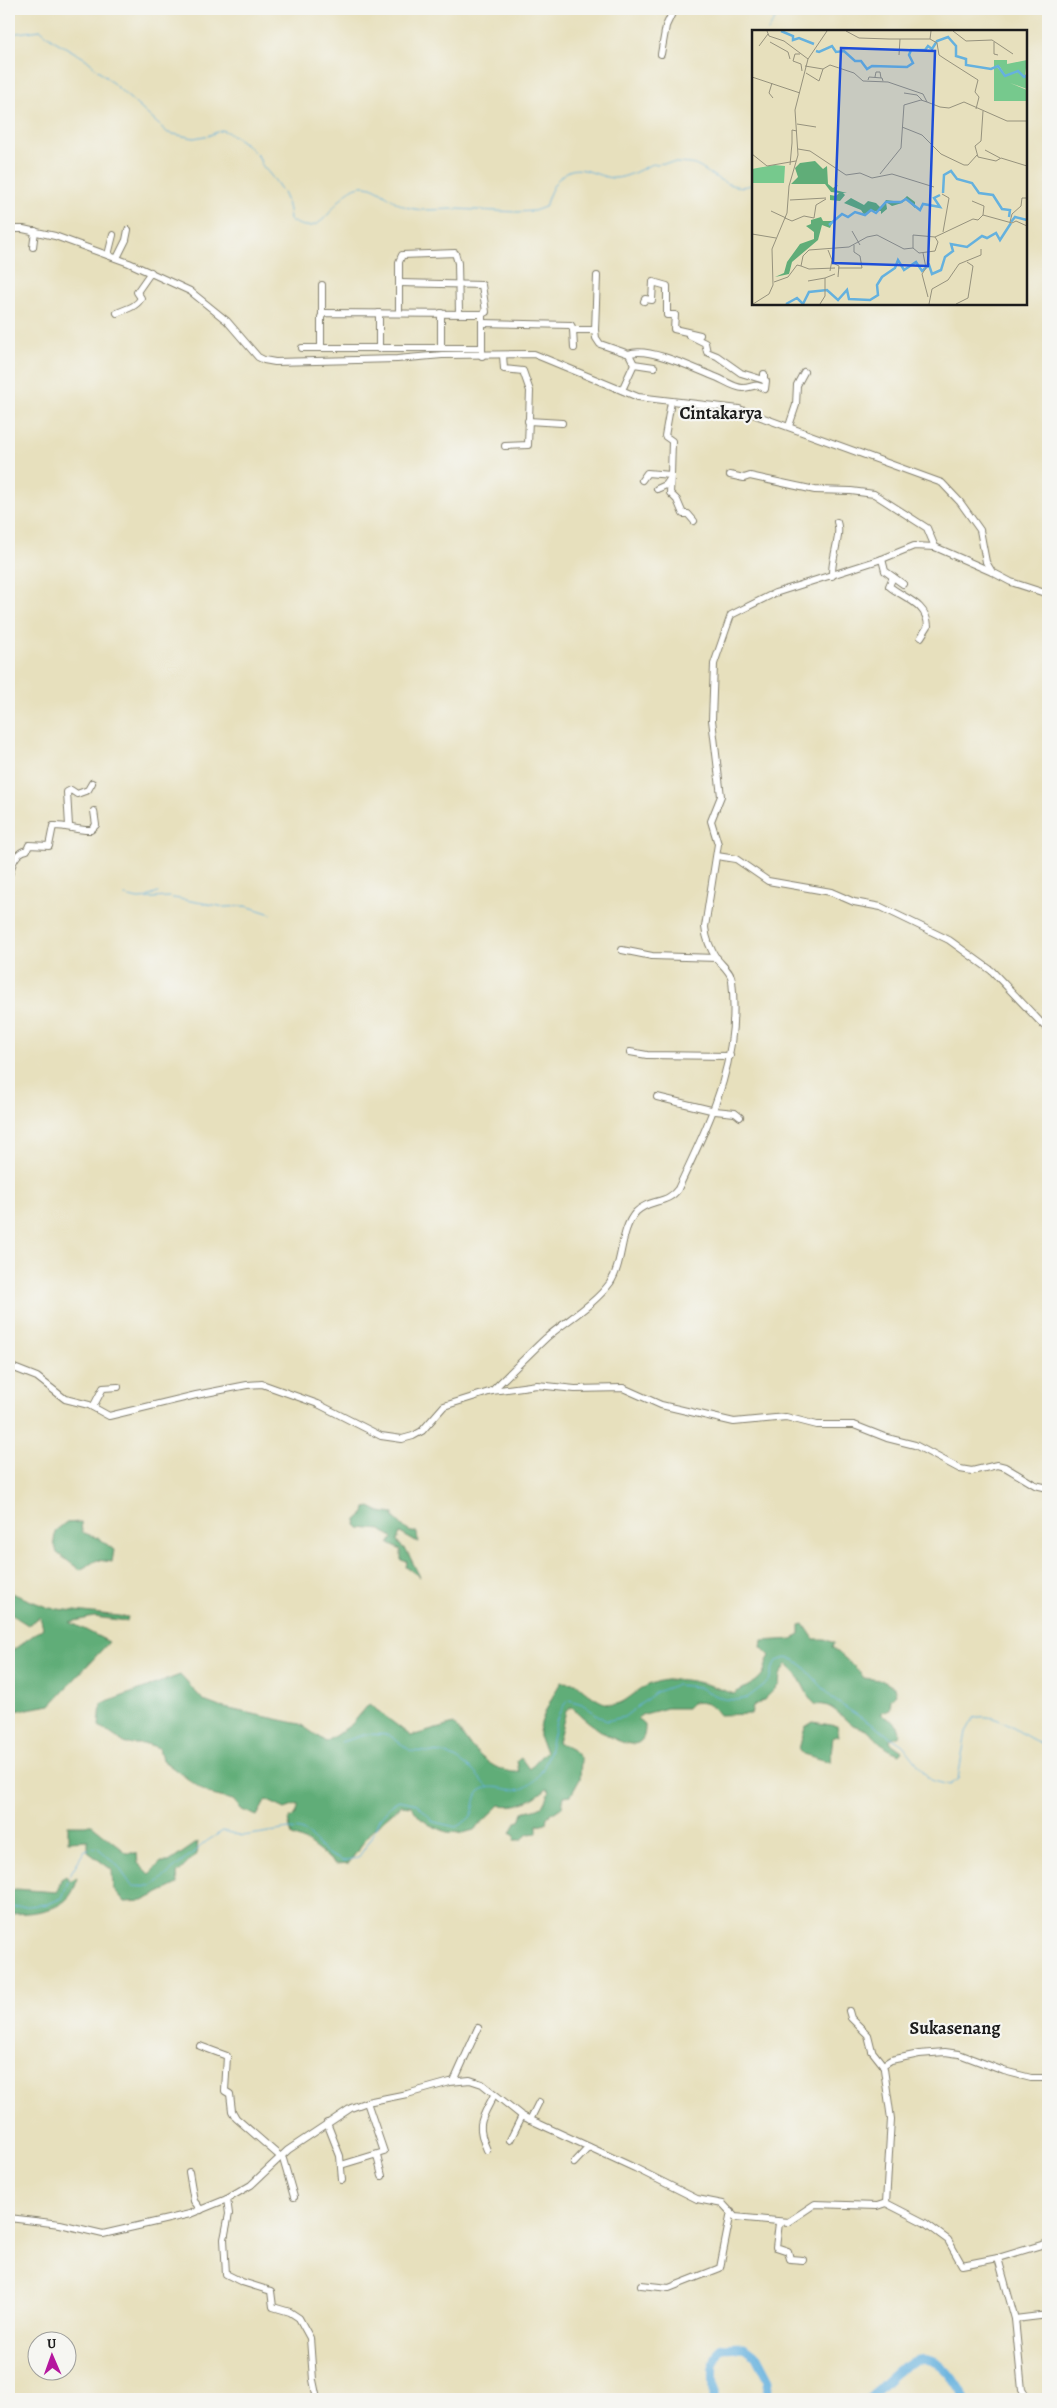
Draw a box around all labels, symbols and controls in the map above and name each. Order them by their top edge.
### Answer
inset map [752,30,1027,305]
district label: Cintakarya [679,401,763,425]
district label: Sukasenang [909,2016,1001,2040]
north arrow [28,2330,78,2380]
text: U [47,2334,56,2353]

